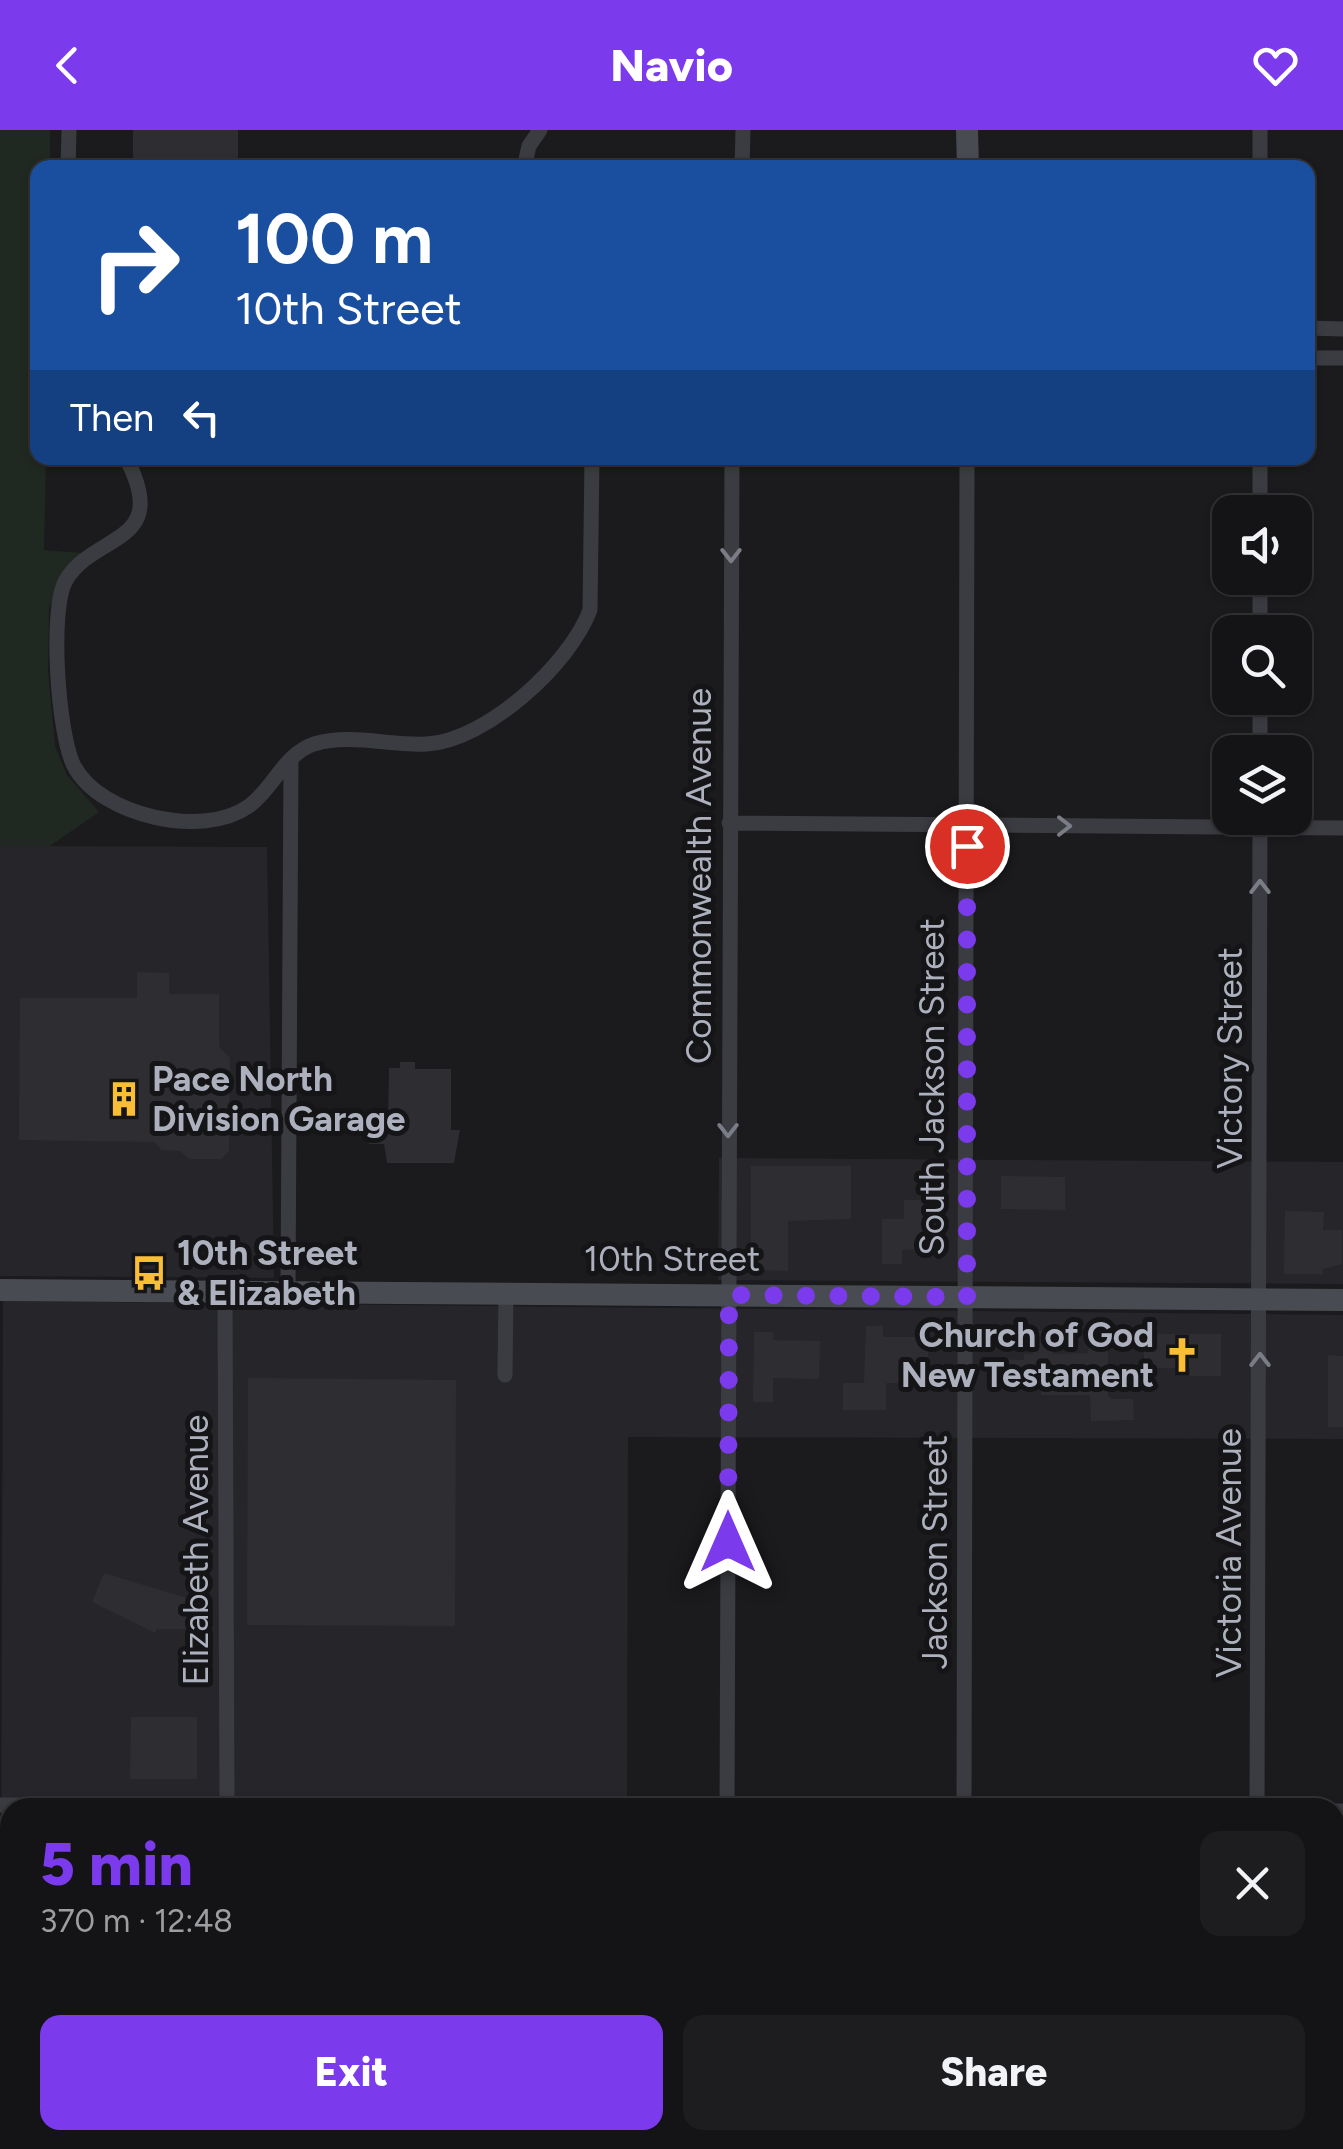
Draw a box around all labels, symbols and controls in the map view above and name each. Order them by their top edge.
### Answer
icon: back [40,38,95,93]
text: Navio [610,38,733,92]
icon: heart [1248,38,1303,93]
text: 100 m [235,196,433,281]
icon: right [70,200,200,330]
text: 10th Street [235,281,462,335]
icon: left [174,390,229,445]
text: Then [70,395,154,441]
map controls [1212,495,1312,835]
button: sound [1212,495,1312,595]
one-way arrow [720,548,742,563]
button: search [1212,615,1312,715]
street label: Commonwealth Avenue [678,688,720,1064]
button: layers [1212,735,1312,835]
pin [925,804,1010,889]
one-way arrow [1056,815,1072,837]
icon: arrive [940,819,995,874]
one-way arrow [1249,878,1271,894]
street label: South Jackson Street [911,918,953,1256]
street label: Victory Street [1209,947,1251,1169]
place label: Pace North Division Garage [152,1058,405,1140]
building icon: Pace North Division Garage [105,1080,143,1118]
one-way arrow [717,1124,739,1139]
place label: 10th Street & Elizabeth [177,1232,358,1314]
street label: 10th Street [584,1238,760,1280]
bus stop icon: 10th Street & Elizabeth [130,1254,168,1292]
place label: Church of God New Testament [901,1314,1154,1396]
church icon: Church of God New Testament [1163,1336,1201,1374]
one-way arrow [1249,1352,1270,1368]
street label: Elizabeth Avenue [175,1415,217,1685]
street label: Victoria Avenue [1208,1428,1250,1678]
street label: Jackson Street [914,1435,956,1669]
position arrow [676,1490,780,1594]
text: 5 min [40,1828,193,1900]
button: close [1200,1831,1305,1936]
text: 370 m · 12:48 [40,1902,233,1940]
button: Exit [40,2015,663,2130]
button: Share [683,2015,1305,2130]

